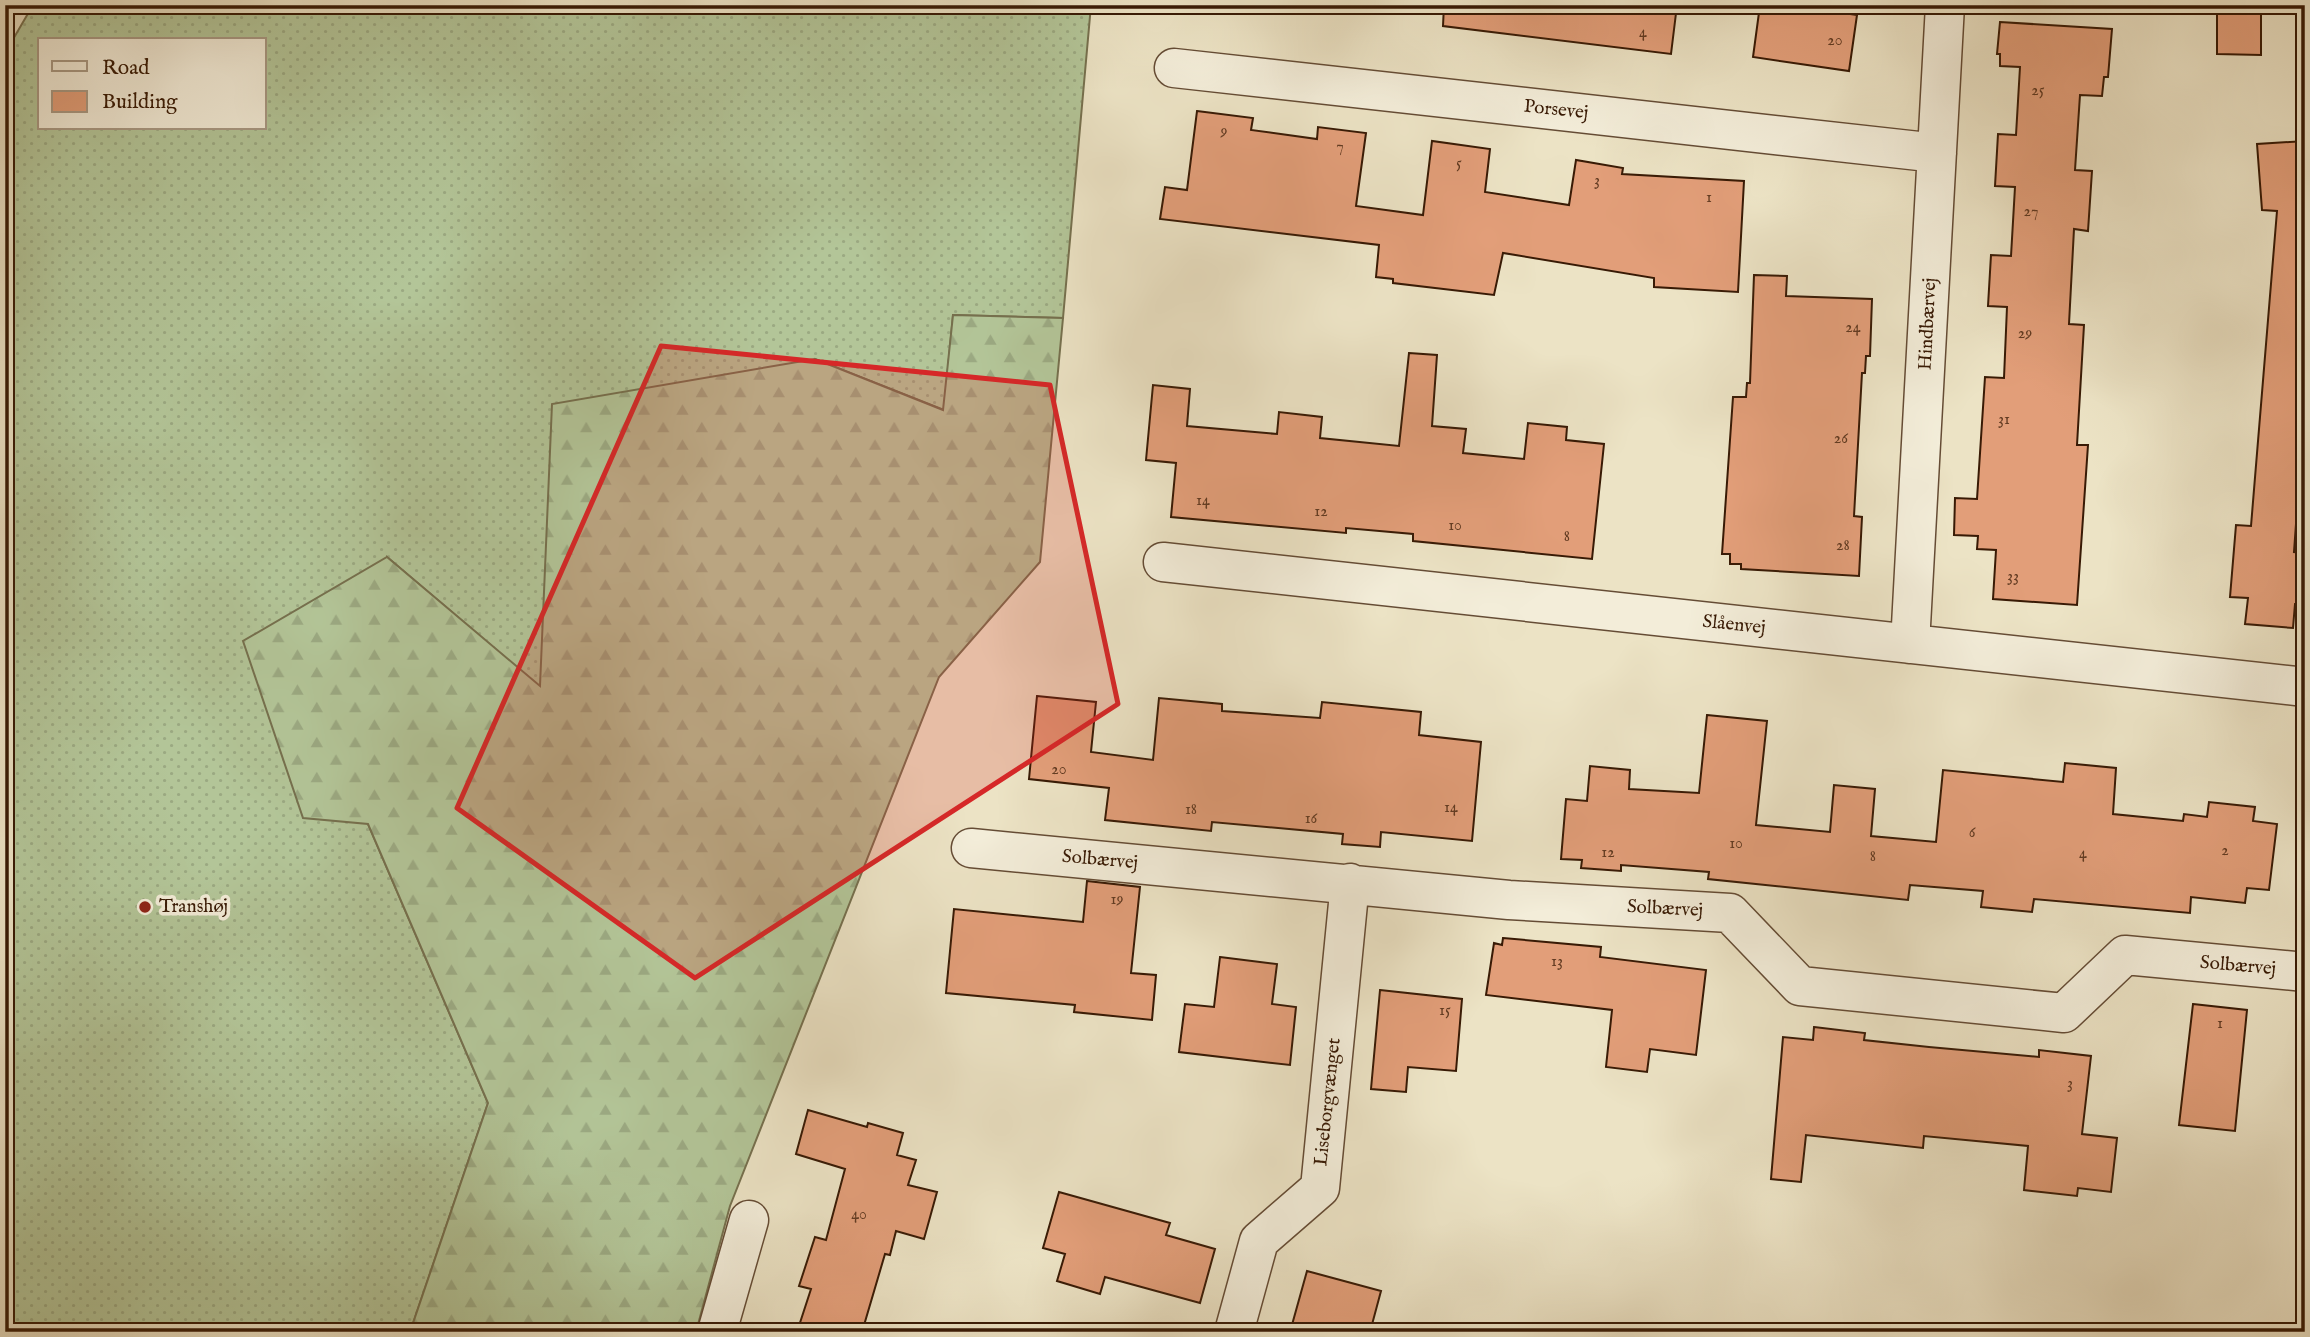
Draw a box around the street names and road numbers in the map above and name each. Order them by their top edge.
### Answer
street label: Porsevej [1523,95,1589,125]
street label: Hindbærvej [1914,277,1942,371]
street label: Slåenvej [1701,610,1767,640]
street label: Solbærvej [1061,845,1139,875]
street label: Solbærvej [1626,895,1704,923]
street label: Solbærvej [2199,951,2277,981]
street label: Liseborgvænget [1309,1036,1347,1167]

